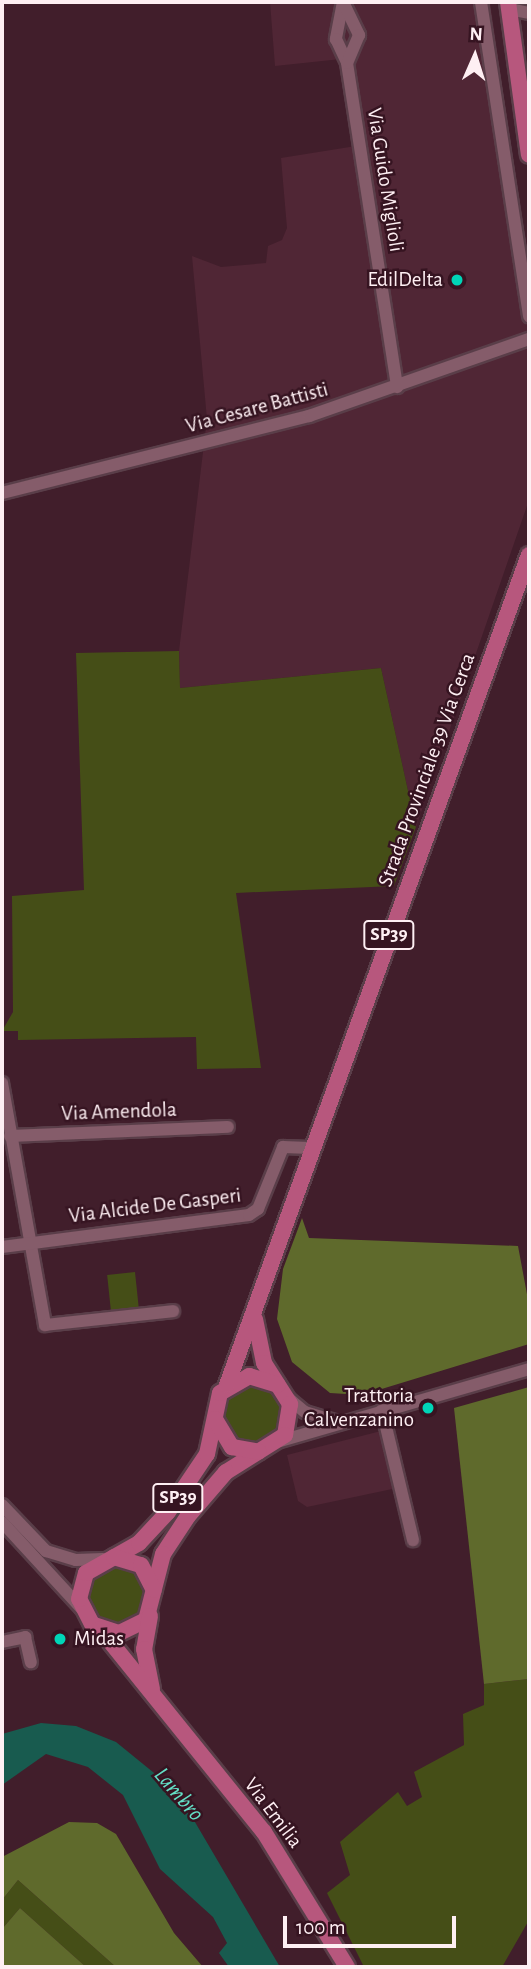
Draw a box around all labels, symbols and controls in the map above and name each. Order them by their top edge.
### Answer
north arrow [440,21,510,91]
text: N [469,25,483,44]
street label: Via Guido Miglioli [361,106,409,254]
place label: EdilDelta [367,267,443,293]
marker: EdilDelta [449,272,465,288]
street label: Via Cesare Battisti [183,377,331,439]
street label: Strada Provinciale 39 Via Cerca [373,650,481,890]
road number: SP39 [363,920,415,951]
street label: Via Amendola [61,1097,177,1127]
street label: Via Alcide De Gasperi [67,1183,243,1229]
place label: Trattoria Calvenzanino [304,1383,414,1433]
marker: Trattoria Calvenzanino [420,1400,436,1416]
road number: SP39 [152,1482,204,1514]
place label: Midas [74,1626,124,1652]
marker: Midas [52,1631,68,1647]
water label: Lambro [147,1762,209,1828]
street label: Via Emilia [238,1773,308,1853]
scale bar [286,1902,459,1946]
text: 100 m [296,1917,346,1938]

